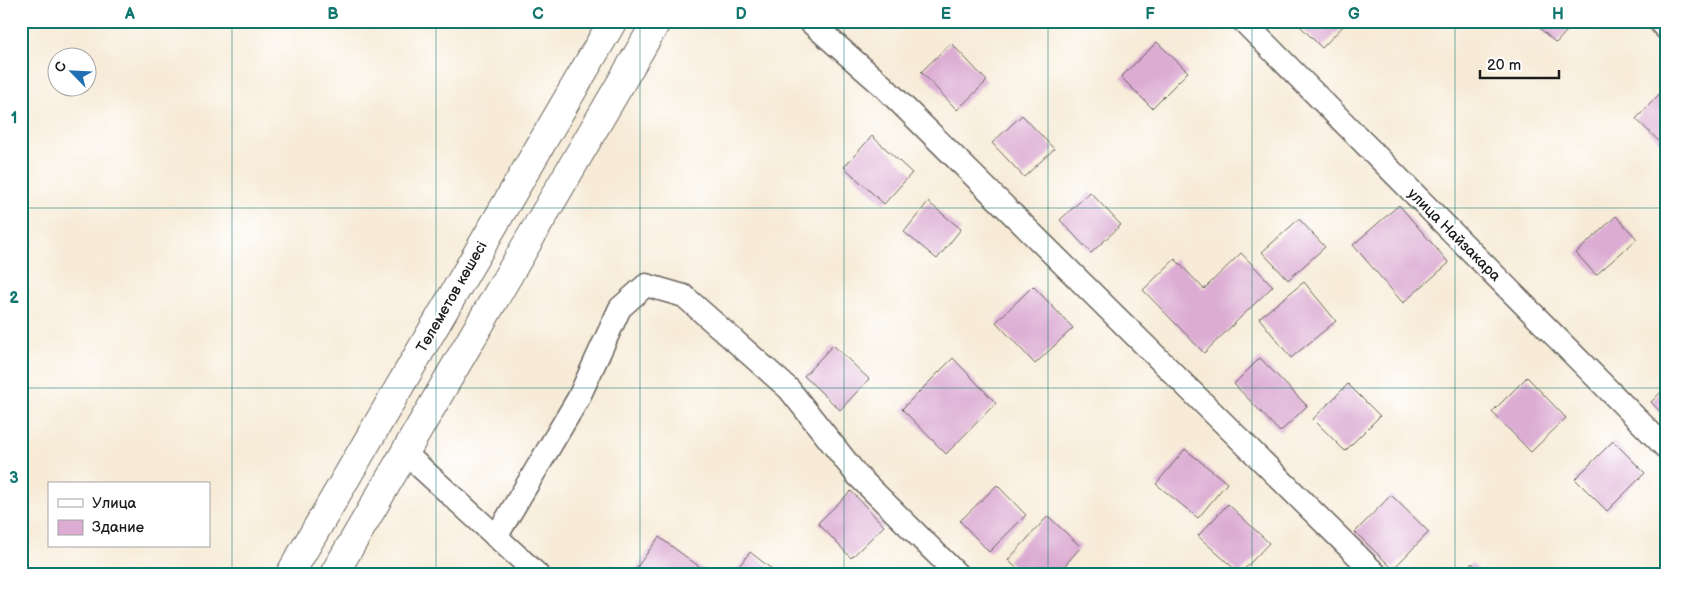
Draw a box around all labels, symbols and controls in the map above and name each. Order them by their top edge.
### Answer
text: A [124,5,135,24]
text: B [327,5,339,24]
text: C [532,5,544,24]
text: D [735,5,747,24]
text: E [941,5,951,24]
text: F [1145,5,1155,24]
text: G [1348,5,1360,24]
text: H [1552,5,1564,24]
north arrow [48,48,98,98]
scale bar [1480,48,1558,80]
text: 20 m [1487,56,1521,75]
text: С [51,59,70,75]
text: 1 [11,109,17,128]
street label: улица Найзакара [1403,184,1505,286]
street label: Төлеметов көшесі [412,238,492,356]
text: 2 [9,289,19,308]
text: 3 [9,469,19,488]
legend [48,482,210,548]
text: Улица [92,494,137,513]
text: Здание [92,518,144,537]

